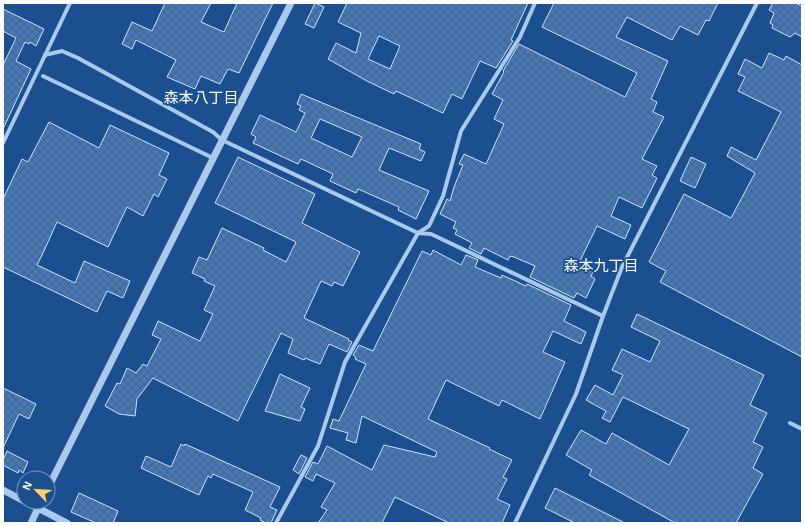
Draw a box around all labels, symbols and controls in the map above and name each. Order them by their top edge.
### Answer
district label: 森本八丁目 [163,89,239,106]
district label: 森本九丁目 [563,257,639,274]
north arrow [16,470,56,510]
text: N [20,480,34,492]

